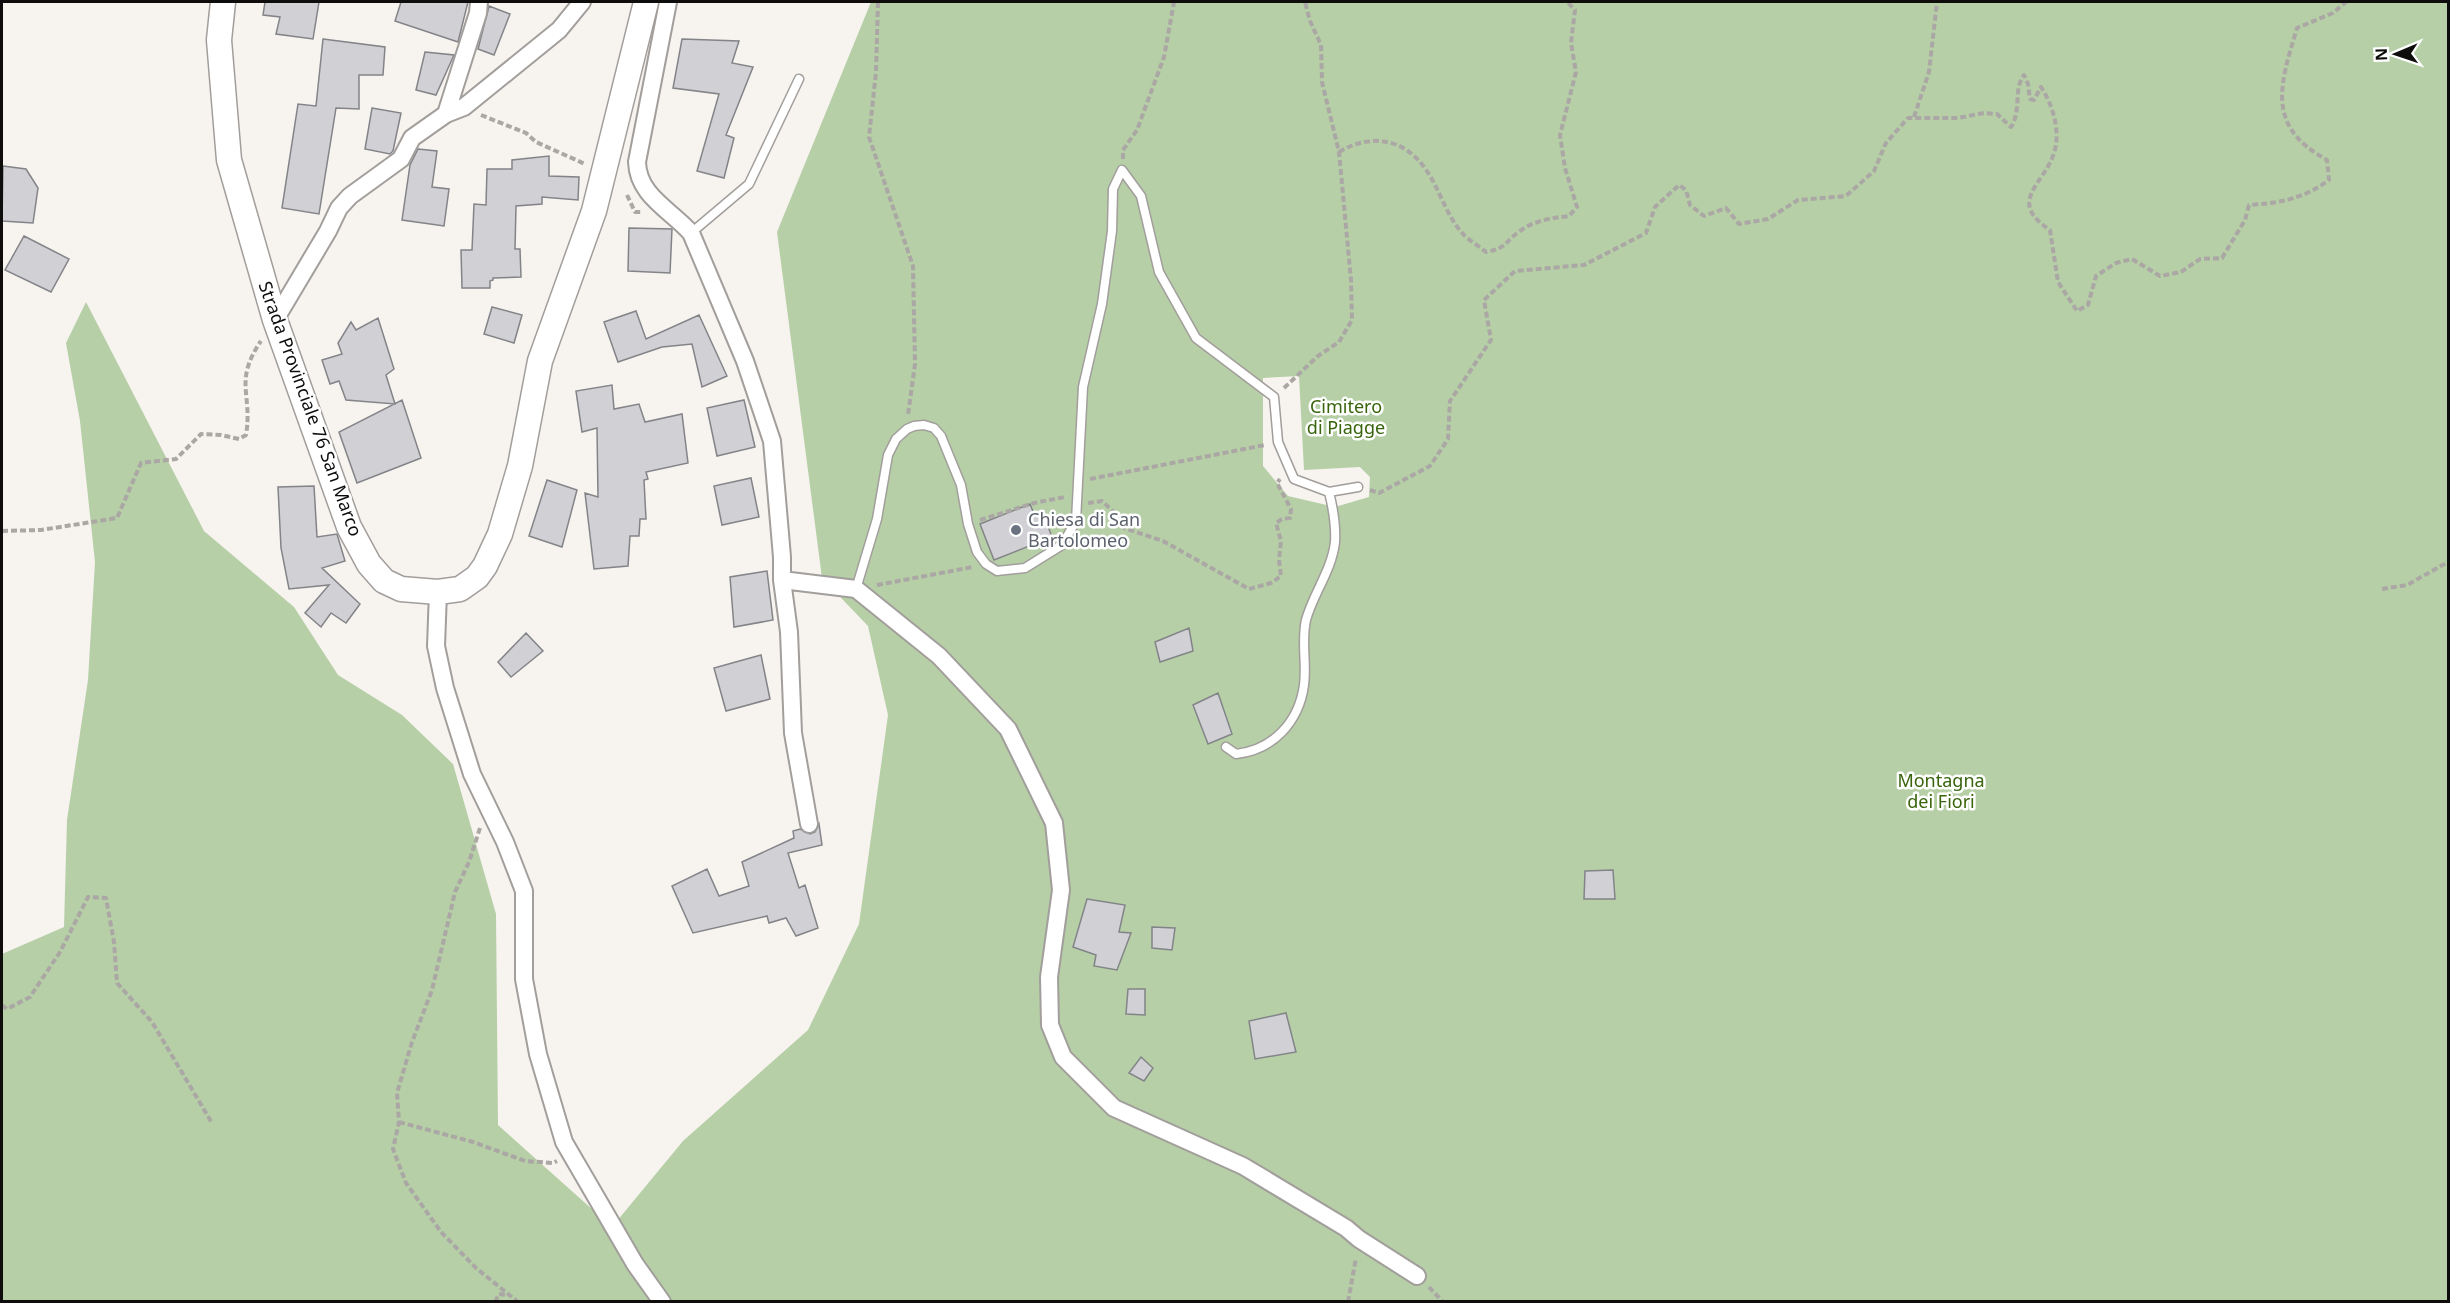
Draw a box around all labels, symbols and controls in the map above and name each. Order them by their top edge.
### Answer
north arrow [2366,24,2426,84]
text: N [2370,48,2392,61]
street label: Strada Provinciale 76 San Marco [254,278,368,540]
park label: Cimitero di Piagge [1307,394,1385,439]
place label: Chiesa di San Bartolomeo [1028,507,1140,552]
marker: Chiesa di San Bartolomeo [1009,523,1023,537]
park label: Montagna dei Fiori [1897,768,1985,813]

